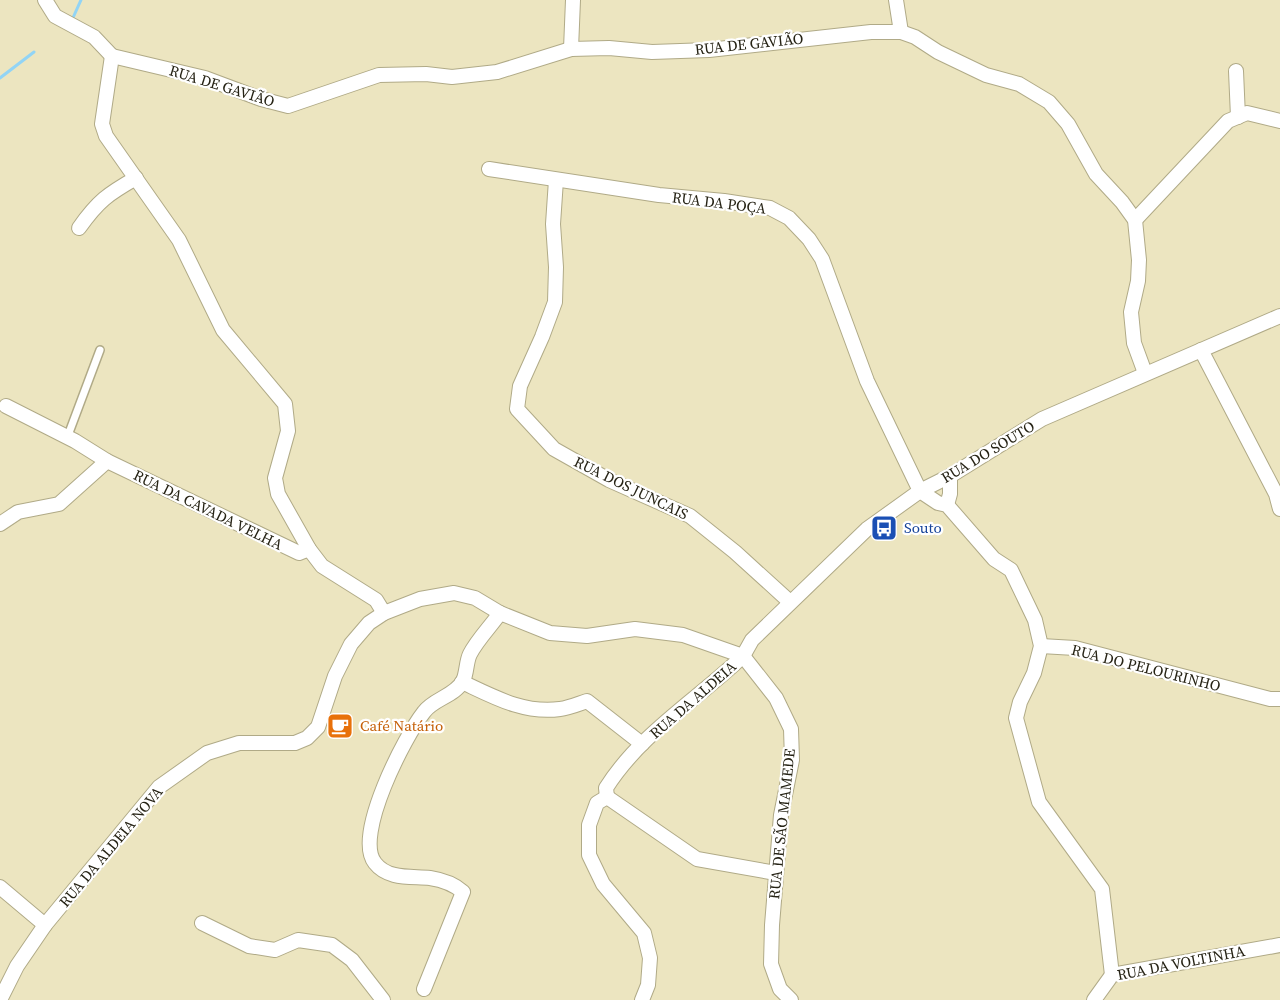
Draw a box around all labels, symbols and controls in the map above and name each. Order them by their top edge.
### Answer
street label: RUA DE GAVIÃO [694,27,804,60]
street label: RUA DE GAVIÃO [167,60,277,112]
street label: RUA DA POÇA [671,186,767,219]
street label: RUA DO SOUTO [937,415,1038,488]
street label: RUA DOS JUNCAIS [571,451,692,524]
street label: RUA DA CAVADA VELHA [130,464,286,555]
bus stop icon: Souto [869,513,899,543]
place label: Souto [904,517,942,538]
street label: RUA DO PELOURINHO [1069,639,1223,696]
street label: RUA DA ALDEIA [645,656,741,743]
cafe icon: Café Natário [325,711,355,741]
place label: Café Natário [360,715,443,736]
street label: RUA DE SÃO MAMEDE [763,748,800,900]
street label: RUA DA ALDEIA NOVA [54,782,167,911]
street label: RUA DA VOLTINHA [1115,940,1247,985]

